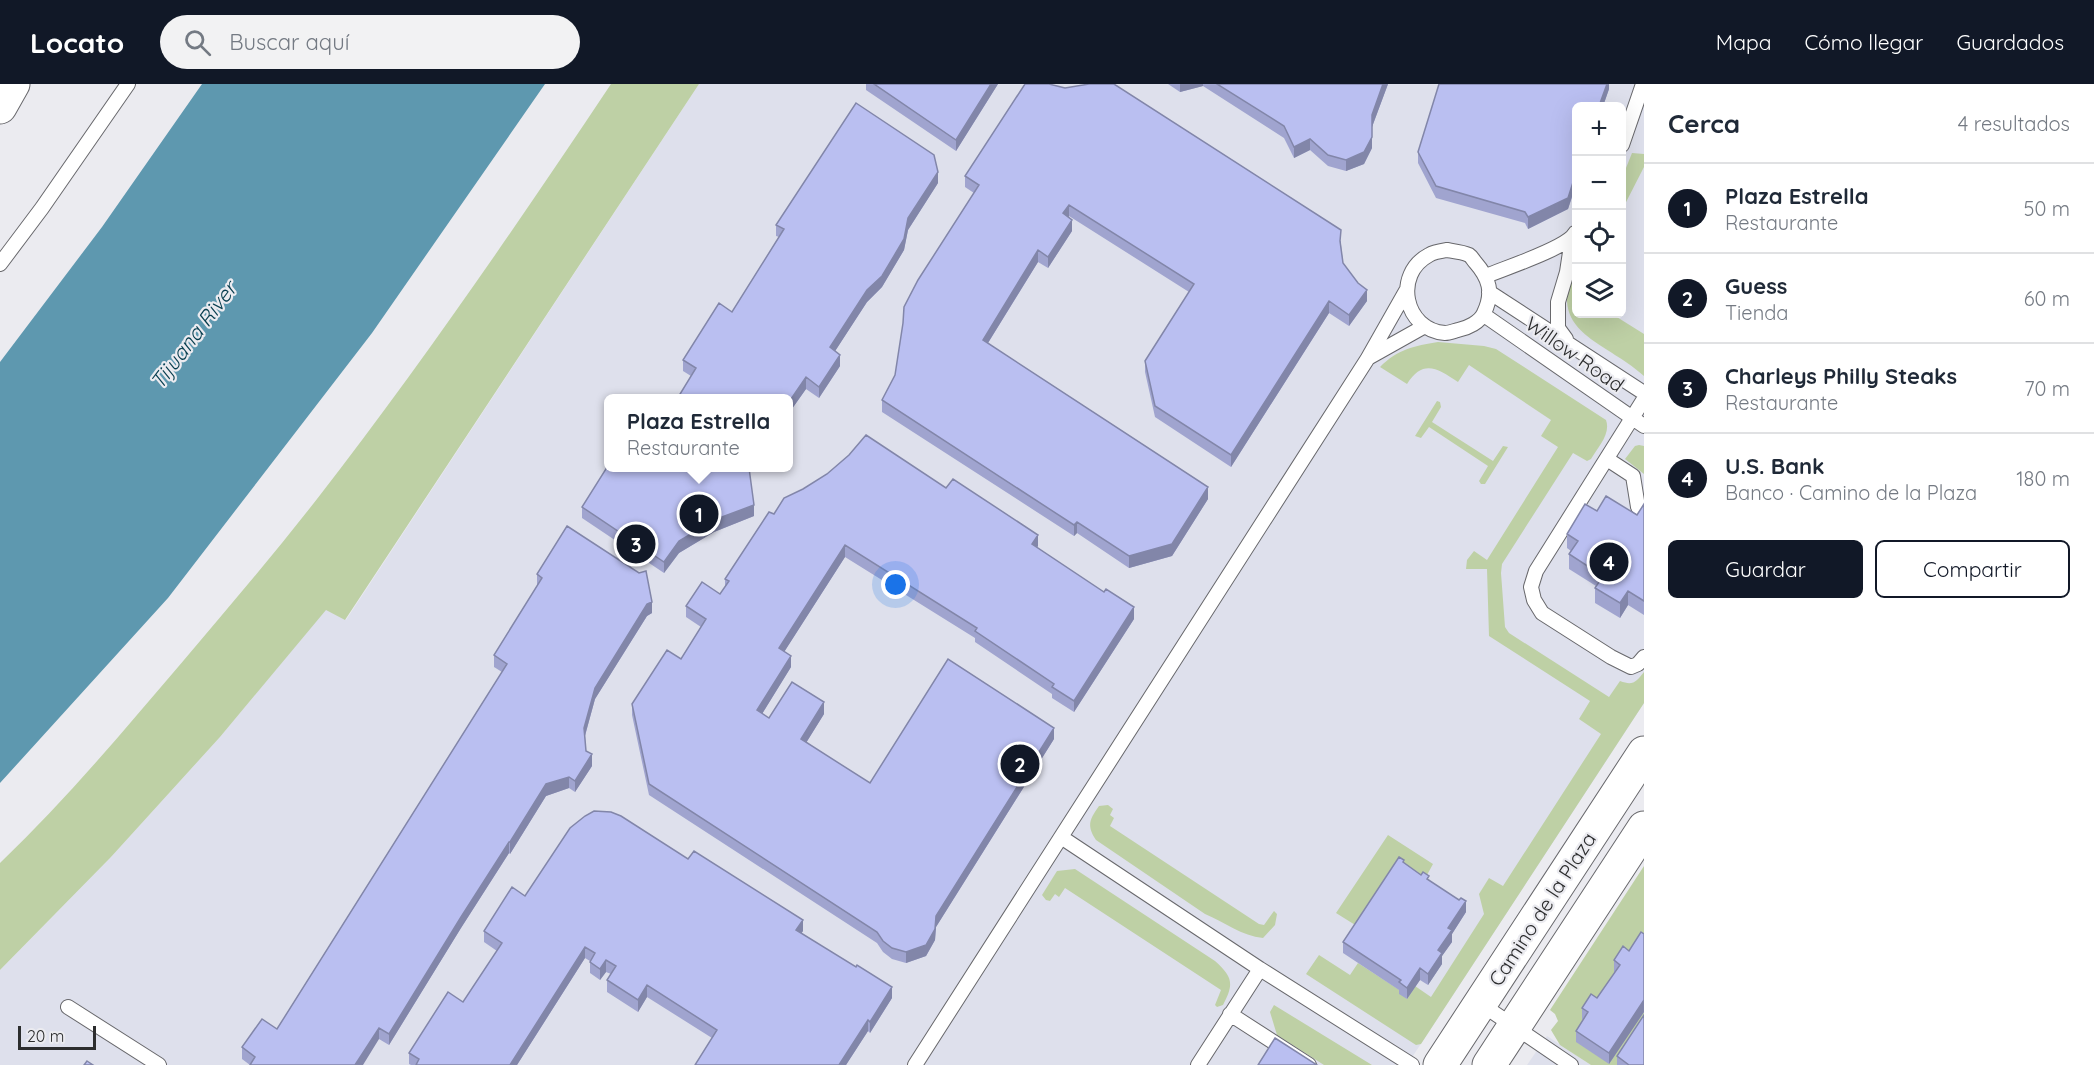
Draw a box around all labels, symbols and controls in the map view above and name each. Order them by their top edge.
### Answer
search box [160,15,580,69]
text: Locato [30,25,124,60]
icon: search [181,26,214,59]
text: Buscar aquí [229,28,349,56]
text: Mapa [1716,29,1771,55]
text: Cómo llegar [1804,29,1923,55]
text: Guardados [1956,29,2064,55]
map controls [1572,102,1626,318]
button: + [1572,102,1626,156]
text: Cerca [1668,107,1740,140]
text: 4 resultados [1958,111,2070,136]
button: − [1572,156,1626,210]
text: Plaza Estrella [1725,182,1869,210]
text: 1 [1684,196,1691,221]
text: 50 m [2024,196,2070,221]
button: locate [1572,210,1626,264]
text: Restaurante [1725,210,1838,235]
button: layers [1572,264,1626,318]
text: Guess [1725,272,1787,300]
water label: Tijuana River [144,274,244,394]
text: 2 [1682,286,1693,311]
text: 60 m [2024,286,2070,311]
text: Tienda [1725,300,1788,325]
street label: Willow Road [1521,311,1629,397]
text: Charleys Philly Steaks [1725,362,1957,390]
text: 3 [1682,376,1693,401]
text: 70 m [2024,376,2070,401]
text: Restaurante [1725,390,1838,415]
popup [604,394,793,472]
text: Plaza Estrella [627,407,770,435]
text: Restaurante [627,435,740,460]
text: U.S. Bank [1725,452,1825,480]
text: 4 [1682,466,1693,491]
text: 180 m [2016,466,2070,491]
text: Banco · Camino de la Plaza [1725,480,1977,505]
pin: 1 [680,492,718,536]
pin: 3 [616,522,656,566]
pin: 4 [1590,540,1628,584]
button: Guardar [1668,540,1863,598]
button: Compartir [1875,540,2070,598]
your location [881,570,910,599]
pin: 2 [1000,742,1040,786]
street label: Camino de la Plaza [1483,827,1601,991]
scale bar [18,1023,96,1050]
text: 20 m [27,1026,64,1046]

